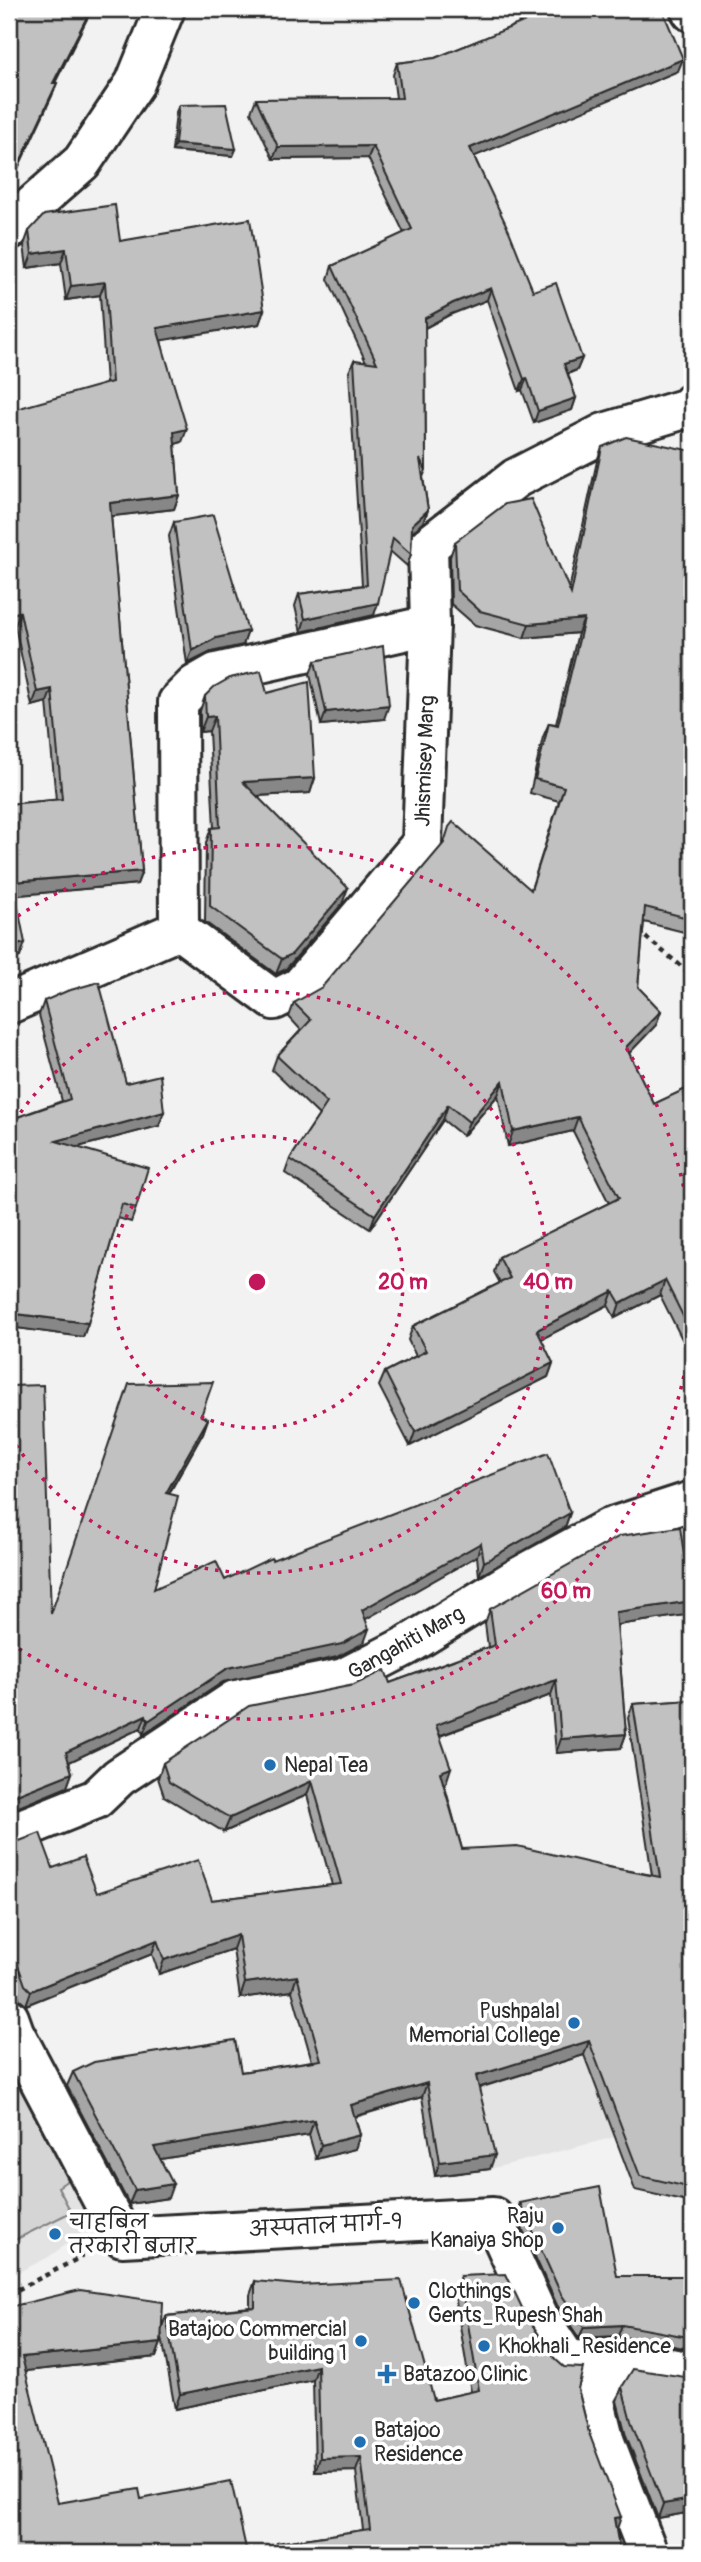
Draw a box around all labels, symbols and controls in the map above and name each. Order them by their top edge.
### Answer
street label: Jhismisey Marg [409,695,441,827]
text: 20 m [378,1269,428,1296]
text: 40 m [523,1269,573,1296]
centre of rings [245,1270,269,1294]
text: 60 m [541,1578,591,1605]
street label: Gangahiti Marg [343,1600,469,1686]
place label: Nepal Tea [284,1752,368,1779]
marker: Nepal Tea [262,1757,278,1773]
place label: Pushpalal Memorial College [409,1998,561,2049]
marker: Pushpalal Memorial College [566,2015,582,2031]
place label: Raju Kanaiya Shop [430,2203,544,2254]
street label: अस्पताल मार्ग-१ [248,2205,404,2244]
place label: चाहबिल तरकारी बजार [68,2206,197,2260]
marker: Raju Kanaiya Shop [550,2220,566,2236]
marker: चाहबिल तरकारी बजार [47,2226,63,2242]
place label: Clothings Gents_Rupesh Shah [428,2278,603,2329]
marker: Clothings Gents_Rupesh Shah [406,2295,422,2311]
place label: Batajoo Commercial building 1 [168,2316,347,2367]
marker: Batajoo Commercial building 1 [353,2333,369,2349]
place label: Khokhali_Residence [498,2333,671,2360]
marker: Khokhali_Residence [476,2338,492,2354]
place label: Batazoo Clinic [403,2361,528,2388]
marker: Batazoo Clinic [377,2364,397,2384]
place label: Batajoo Residence [374,2417,464,2468]
marker: Batajoo Residence [352,2434,368,2450]

